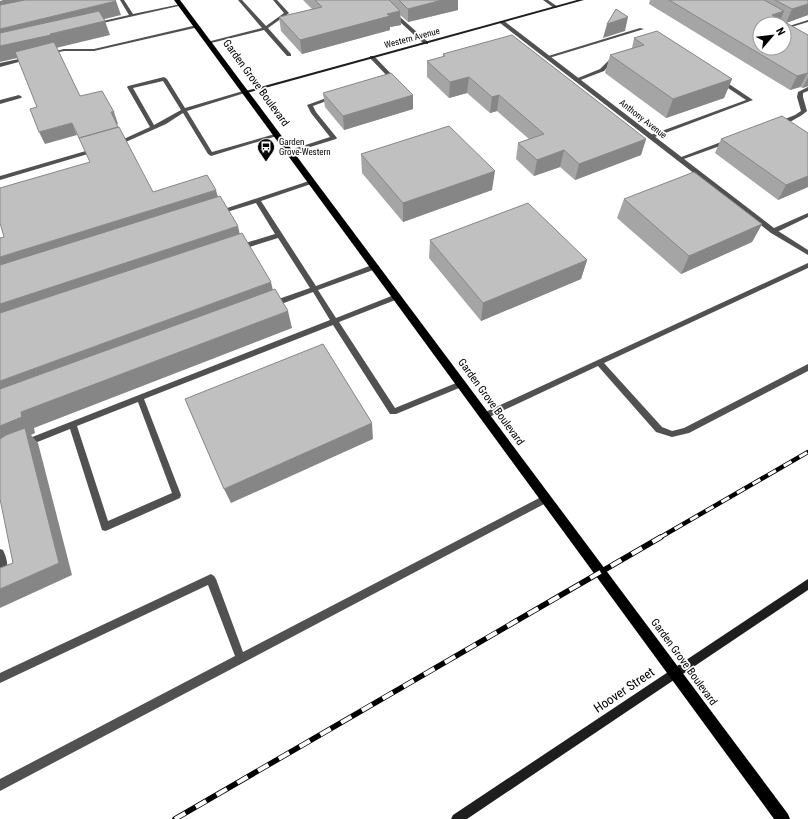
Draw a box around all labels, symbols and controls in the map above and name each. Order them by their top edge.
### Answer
north arrow [752,16,792,56]
street label: Western Avenue [383,26,441,50]
text: N [773,26,788,38]
street label: Garden Grove Boulevard [220,37,292,129]
street label: Anthony Avenue [617,97,669,141]
bus stop icon: Garden Grove-Western [256,137,276,162]
place label: Garden Grove-Western [279,137,331,157]
street label: Garden Grove Boulevard [455,356,527,448]
street label: Garden Grove Boulevard [648,616,720,708]
street label: Hoover Street [591,664,657,716]

